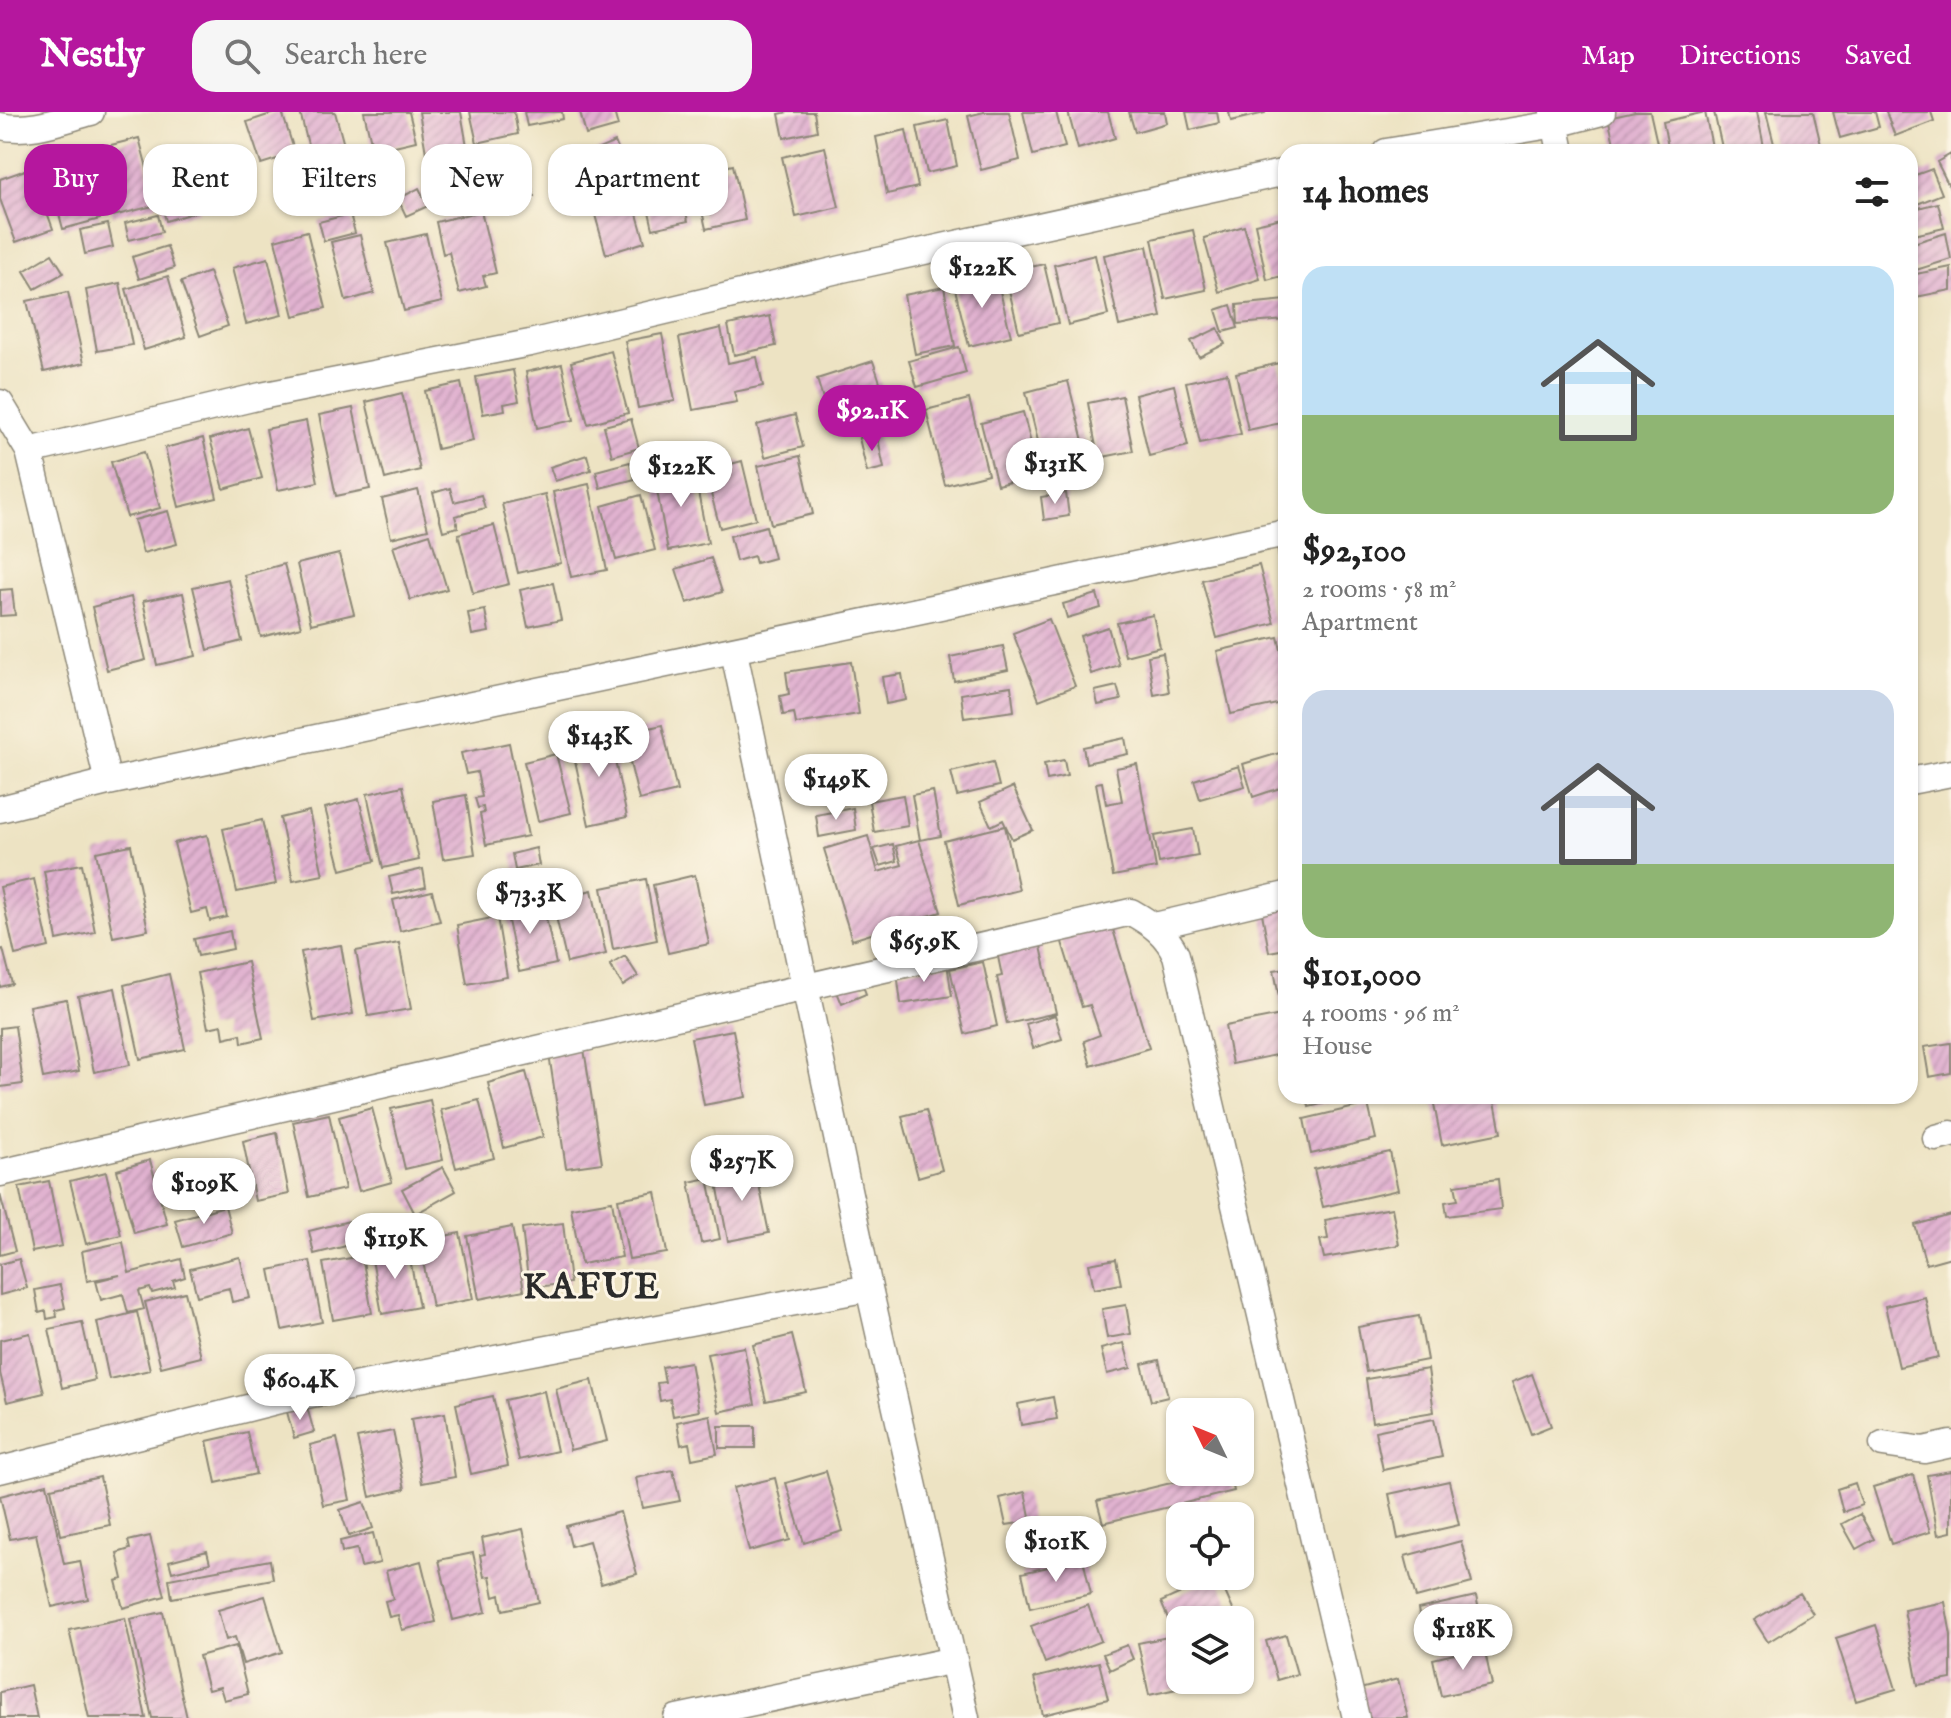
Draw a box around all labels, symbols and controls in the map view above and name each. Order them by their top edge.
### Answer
search box [192,20,752,92]
text: Nestly [40,32,144,80]
icon: search [220,34,264,78]
text: Search here [284,37,427,75]
text: Map [1581,39,1635,74]
text: Directions [1679,39,1801,74]
text: Saved [1845,39,1911,74]
chip: Buy [24,144,127,216]
chip: Rent [143,144,257,216]
chip: Filters [273,144,405,216]
chip: New [421,144,532,216]
chip: Apartment [548,144,728,216]
icon: filters [1850,170,1894,214]
text: 14 homes [1302,171,1429,214]
pin: $122K [926,242,1038,310]
text: $122K [948,251,1016,284]
icon: home [1526,318,1670,462]
pin: $92.1K [807,385,937,453]
text: $92.1K [836,394,908,427]
pin: $131K [999,438,1111,506]
pin: $122K [625,441,737,509]
text: $131K [1024,447,1086,480]
text: $122K [647,450,715,483]
text: $92,100 [1302,530,1407,573]
text: 2 rooms · 58 m² [1302,573,1456,606]
text: Apartment [1302,606,1418,639]
pin: $143K [543,711,655,779]
text: $143K [566,720,632,753]
icon: home [1526,742,1670,886]
pin: $149K [780,754,892,822]
text: $149K [803,763,869,796]
pin: $73.3K [465,868,595,936]
text: $73.3K [495,877,565,910]
pin: $65.9K [859,916,989,984]
text: $65.9K [889,925,959,958]
text: $101,000 [1302,954,1422,997]
text: 4 rooms · 96 m² [1302,997,1460,1030]
text: House [1302,1030,1372,1063]
pin: $257K [686,1135,798,1203]
text: $257K [709,1144,775,1177]
pin: $109K [148,1158,260,1226]
text: $109K [171,1167,237,1200]
pin: $119K [339,1213,451,1281]
text: $119K [363,1222,427,1255]
district label: KAFUE [523,1265,661,1311]
pin: $60.4K [235,1354,365,1422]
text: $60.4K [262,1363,338,1396]
north arrow [1166,1398,1254,1486]
map controls [1166,1398,1254,1694]
button: locate [1166,1502,1254,1590]
pin: $101K [1000,1516,1112,1584]
text: $101K [1023,1525,1089,1558]
pin: $118K [1407,1604,1519,1672]
button: layers [1166,1606,1254,1694]
text: $118K [1432,1613,1494,1646]

